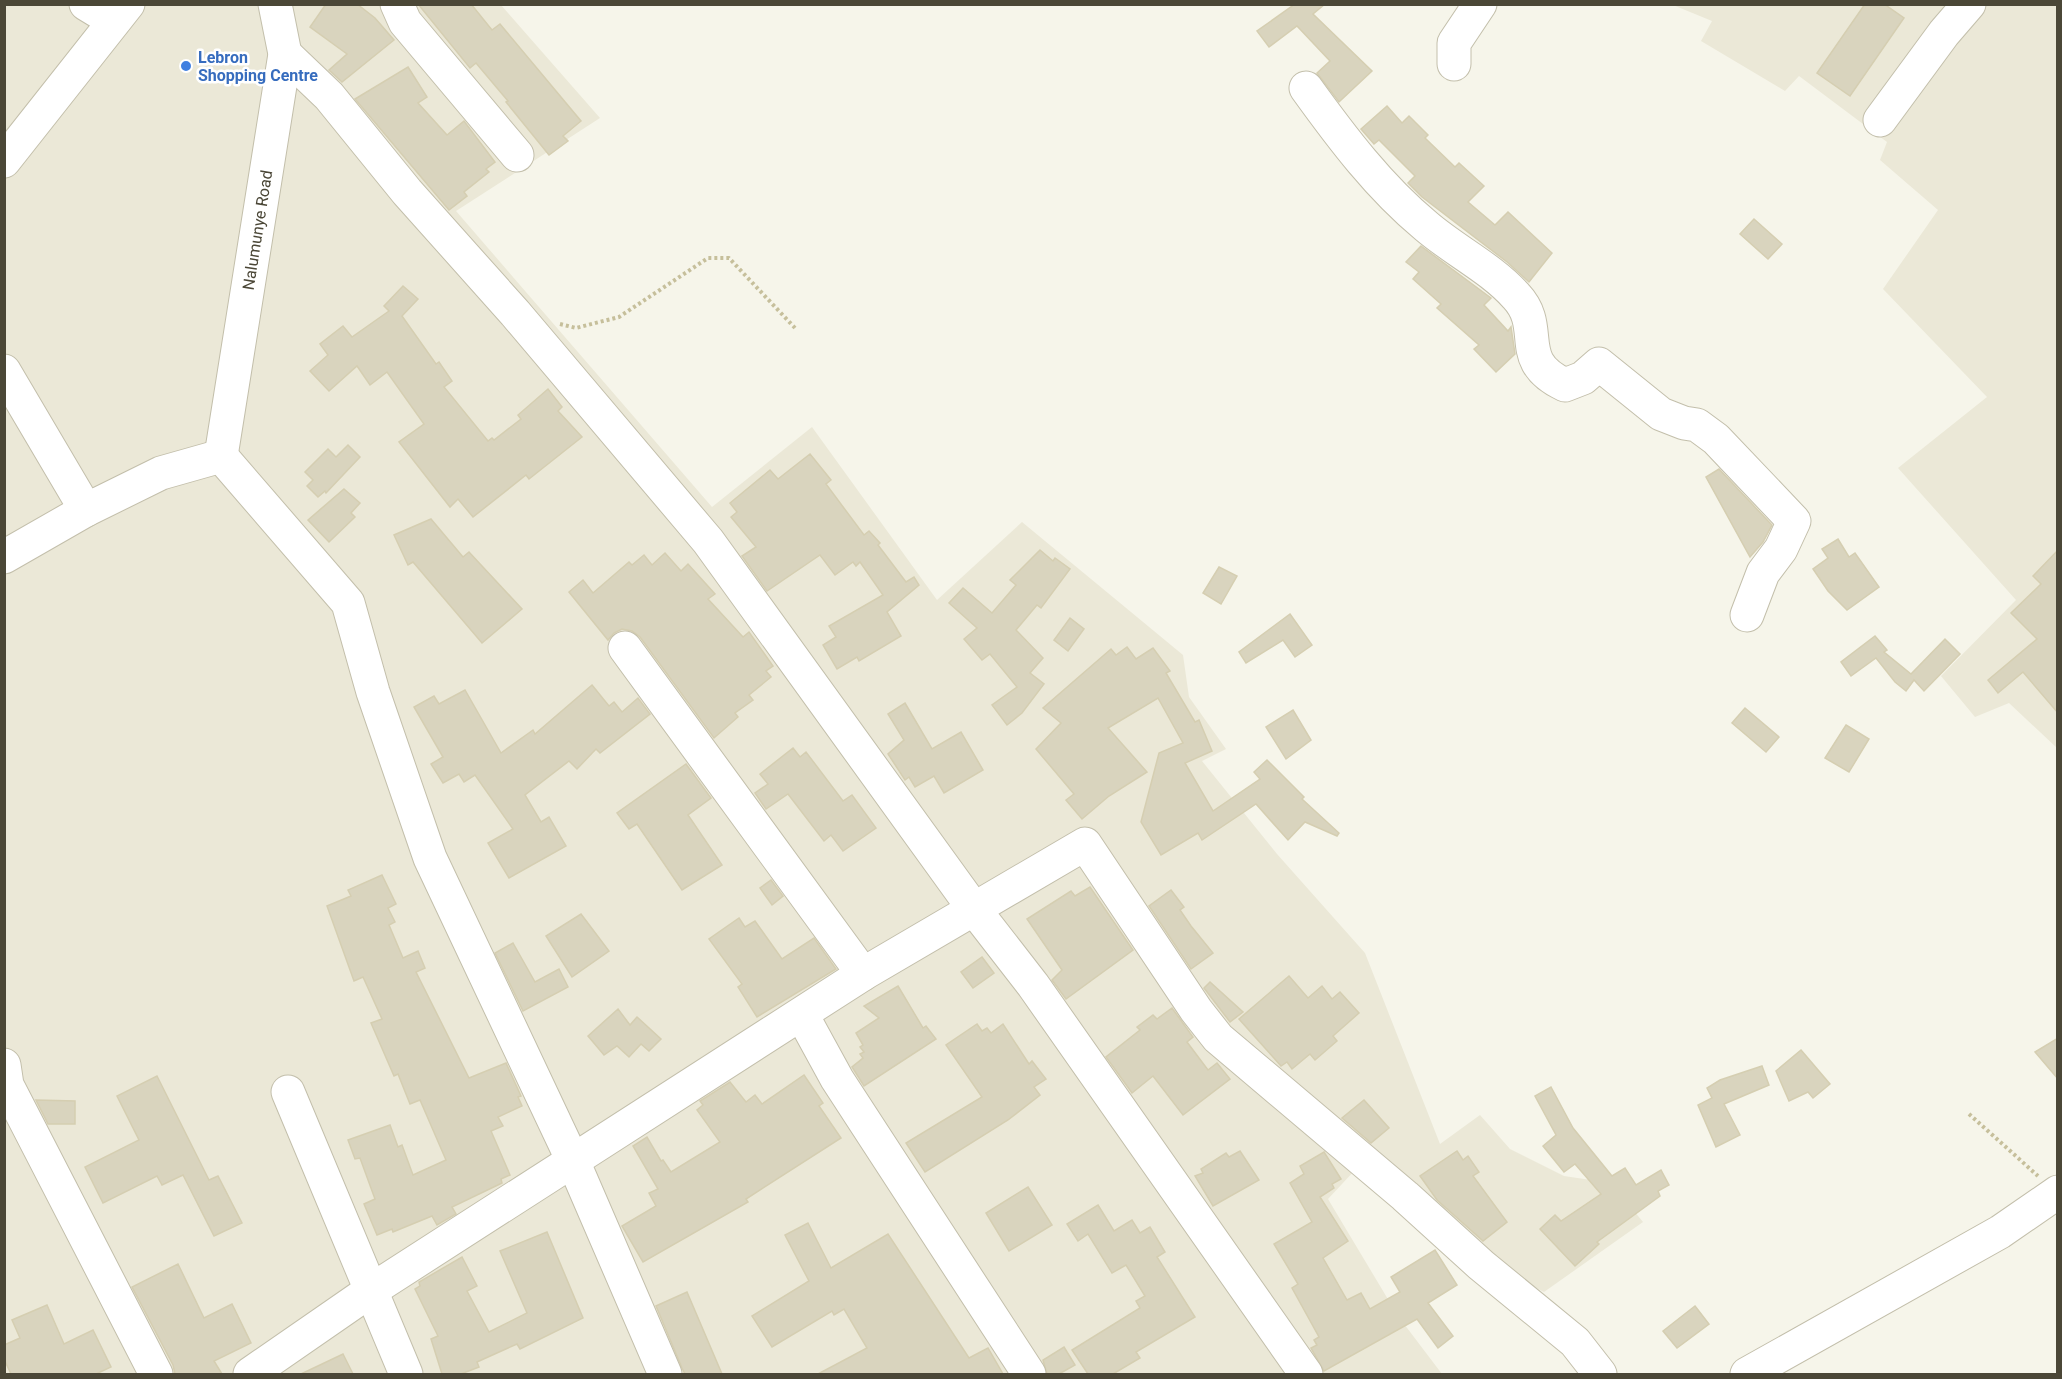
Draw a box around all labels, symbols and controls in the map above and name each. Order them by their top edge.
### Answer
place label: Lebron Shopping Centre [198,48,318,85]
marker: Lebron Shopping Centre [179,59,193,73]
street label: Nalumunye Road [239,169,276,291]

